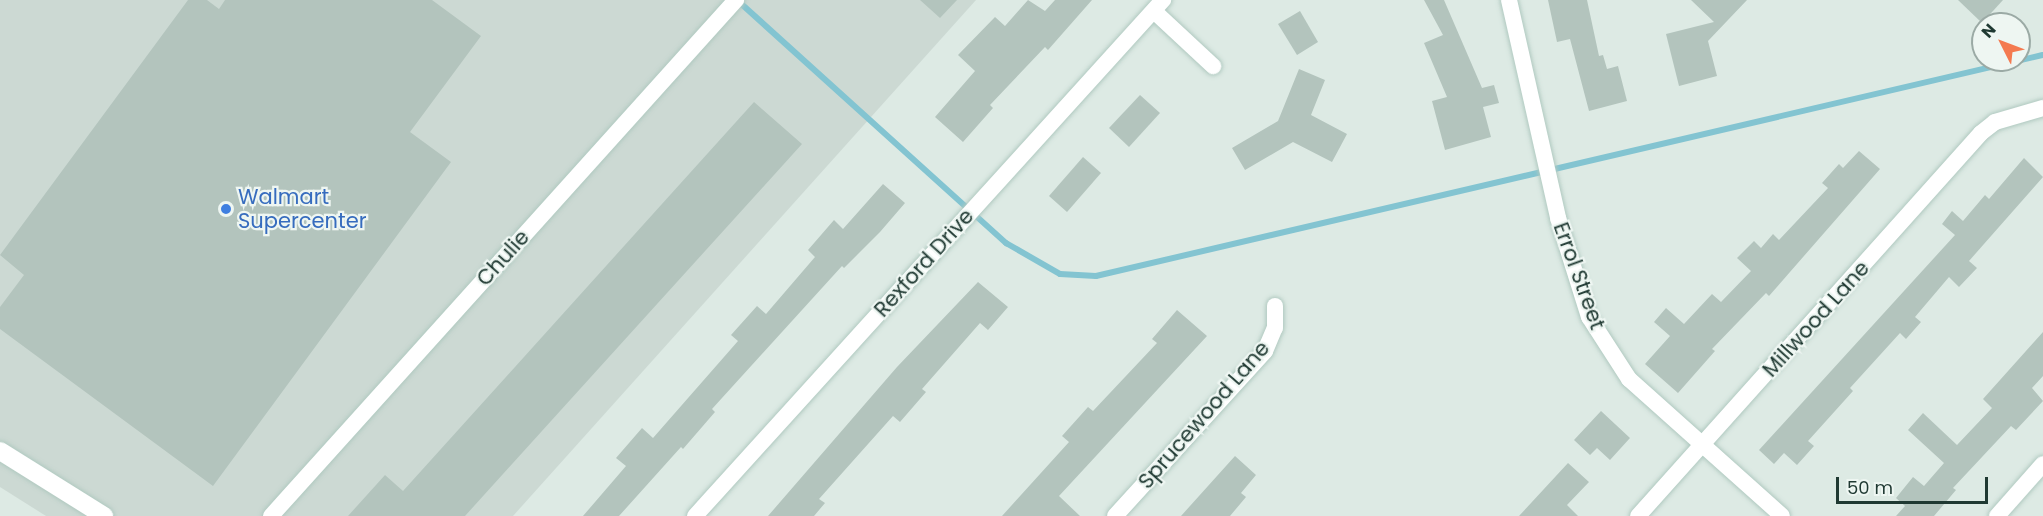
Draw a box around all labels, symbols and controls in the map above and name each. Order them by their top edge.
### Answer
north arrow [1971,12,2031,72]
text: N [1976,19,2001,43]
place label: Walmart Supercenter [238,184,367,234]
marker: Walmart Supercenter [219,202,233,216]
street label: Rexford Drive [869,204,979,322]
street label: Errol Street [1548,219,1610,333]
street label: Chulie [471,225,535,291]
street label: Millwood Lane [1757,256,1875,382]
street label: Sprucewood Lane [1133,336,1275,494]
scale bar [1839,465,1990,503]
text: 50 m [1847,475,1893,500]

